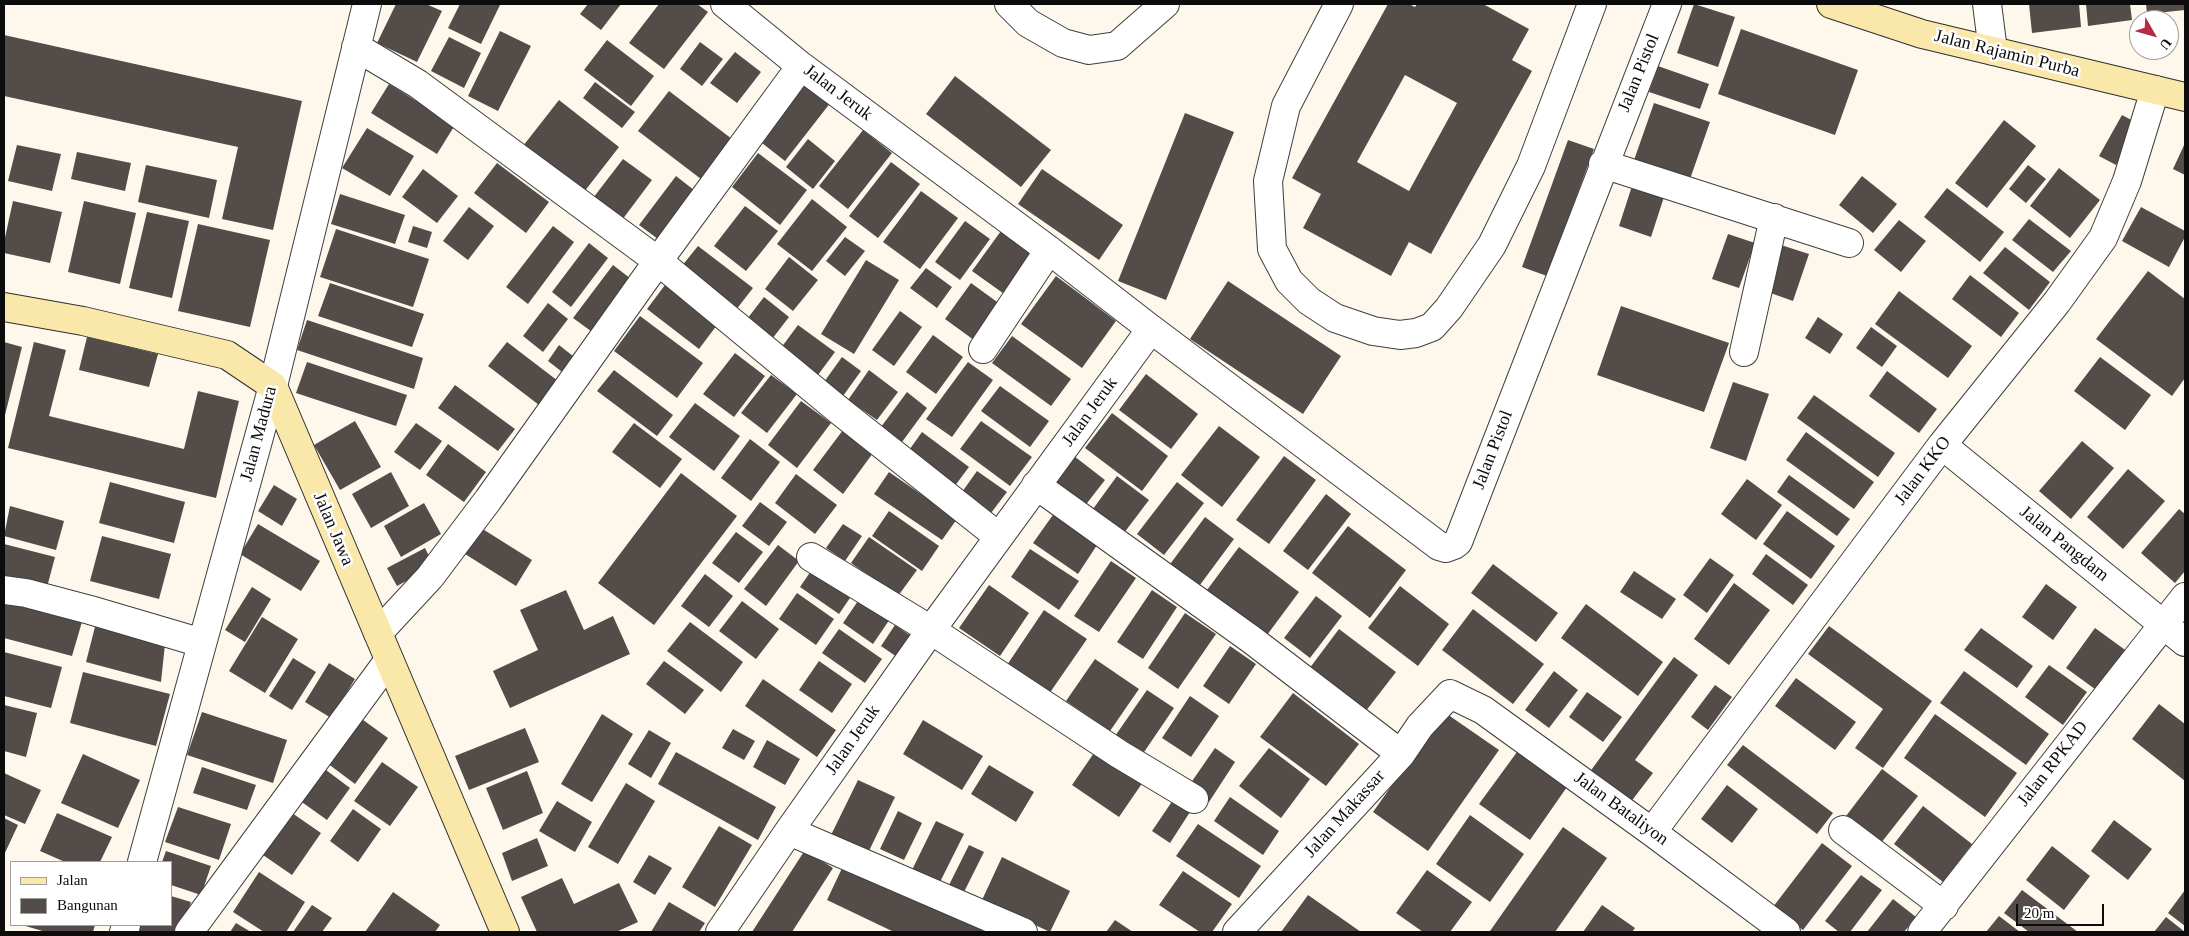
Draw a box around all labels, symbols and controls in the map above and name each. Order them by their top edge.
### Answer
north arrow [2129,10,2179,60]
street label: Jalan Rajamin Purba [1932,26,2082,82]
street label: Jalan Pistol [1614,31,1664,115]
text: U [2156,35,2174,53]
street label: Jalan Jeruk [799,60,877,126]
street label: Jalan Jeruk [1058,373,1122,451]
street label: Jalan Madura [236,384,282,484]
street label: Jalan Pistol [1468,408,1518,492]
street label: Jalan KKO [1890,432,1956,510]
street label: Jalan Jawa [308,489,358,569]
street label: Jalan Pangdam [2015,501,2113,587]
street label: Jalan Jeruk [821,701,885,779]
street label: Jalan RPKAD [2013,717,2093,811]
street label: Jalan Makassar [1300,766,1390,862]
street label: Jalan Bataliyon [1570,768,1672,850]
legend [10,861,172,926]
text: Jalan [57,872,88,888]
scale bar [2019,894,2106,926]
text: Bangunan [57,897,118,913]
text: 20 m [2024,905,2054,921]

